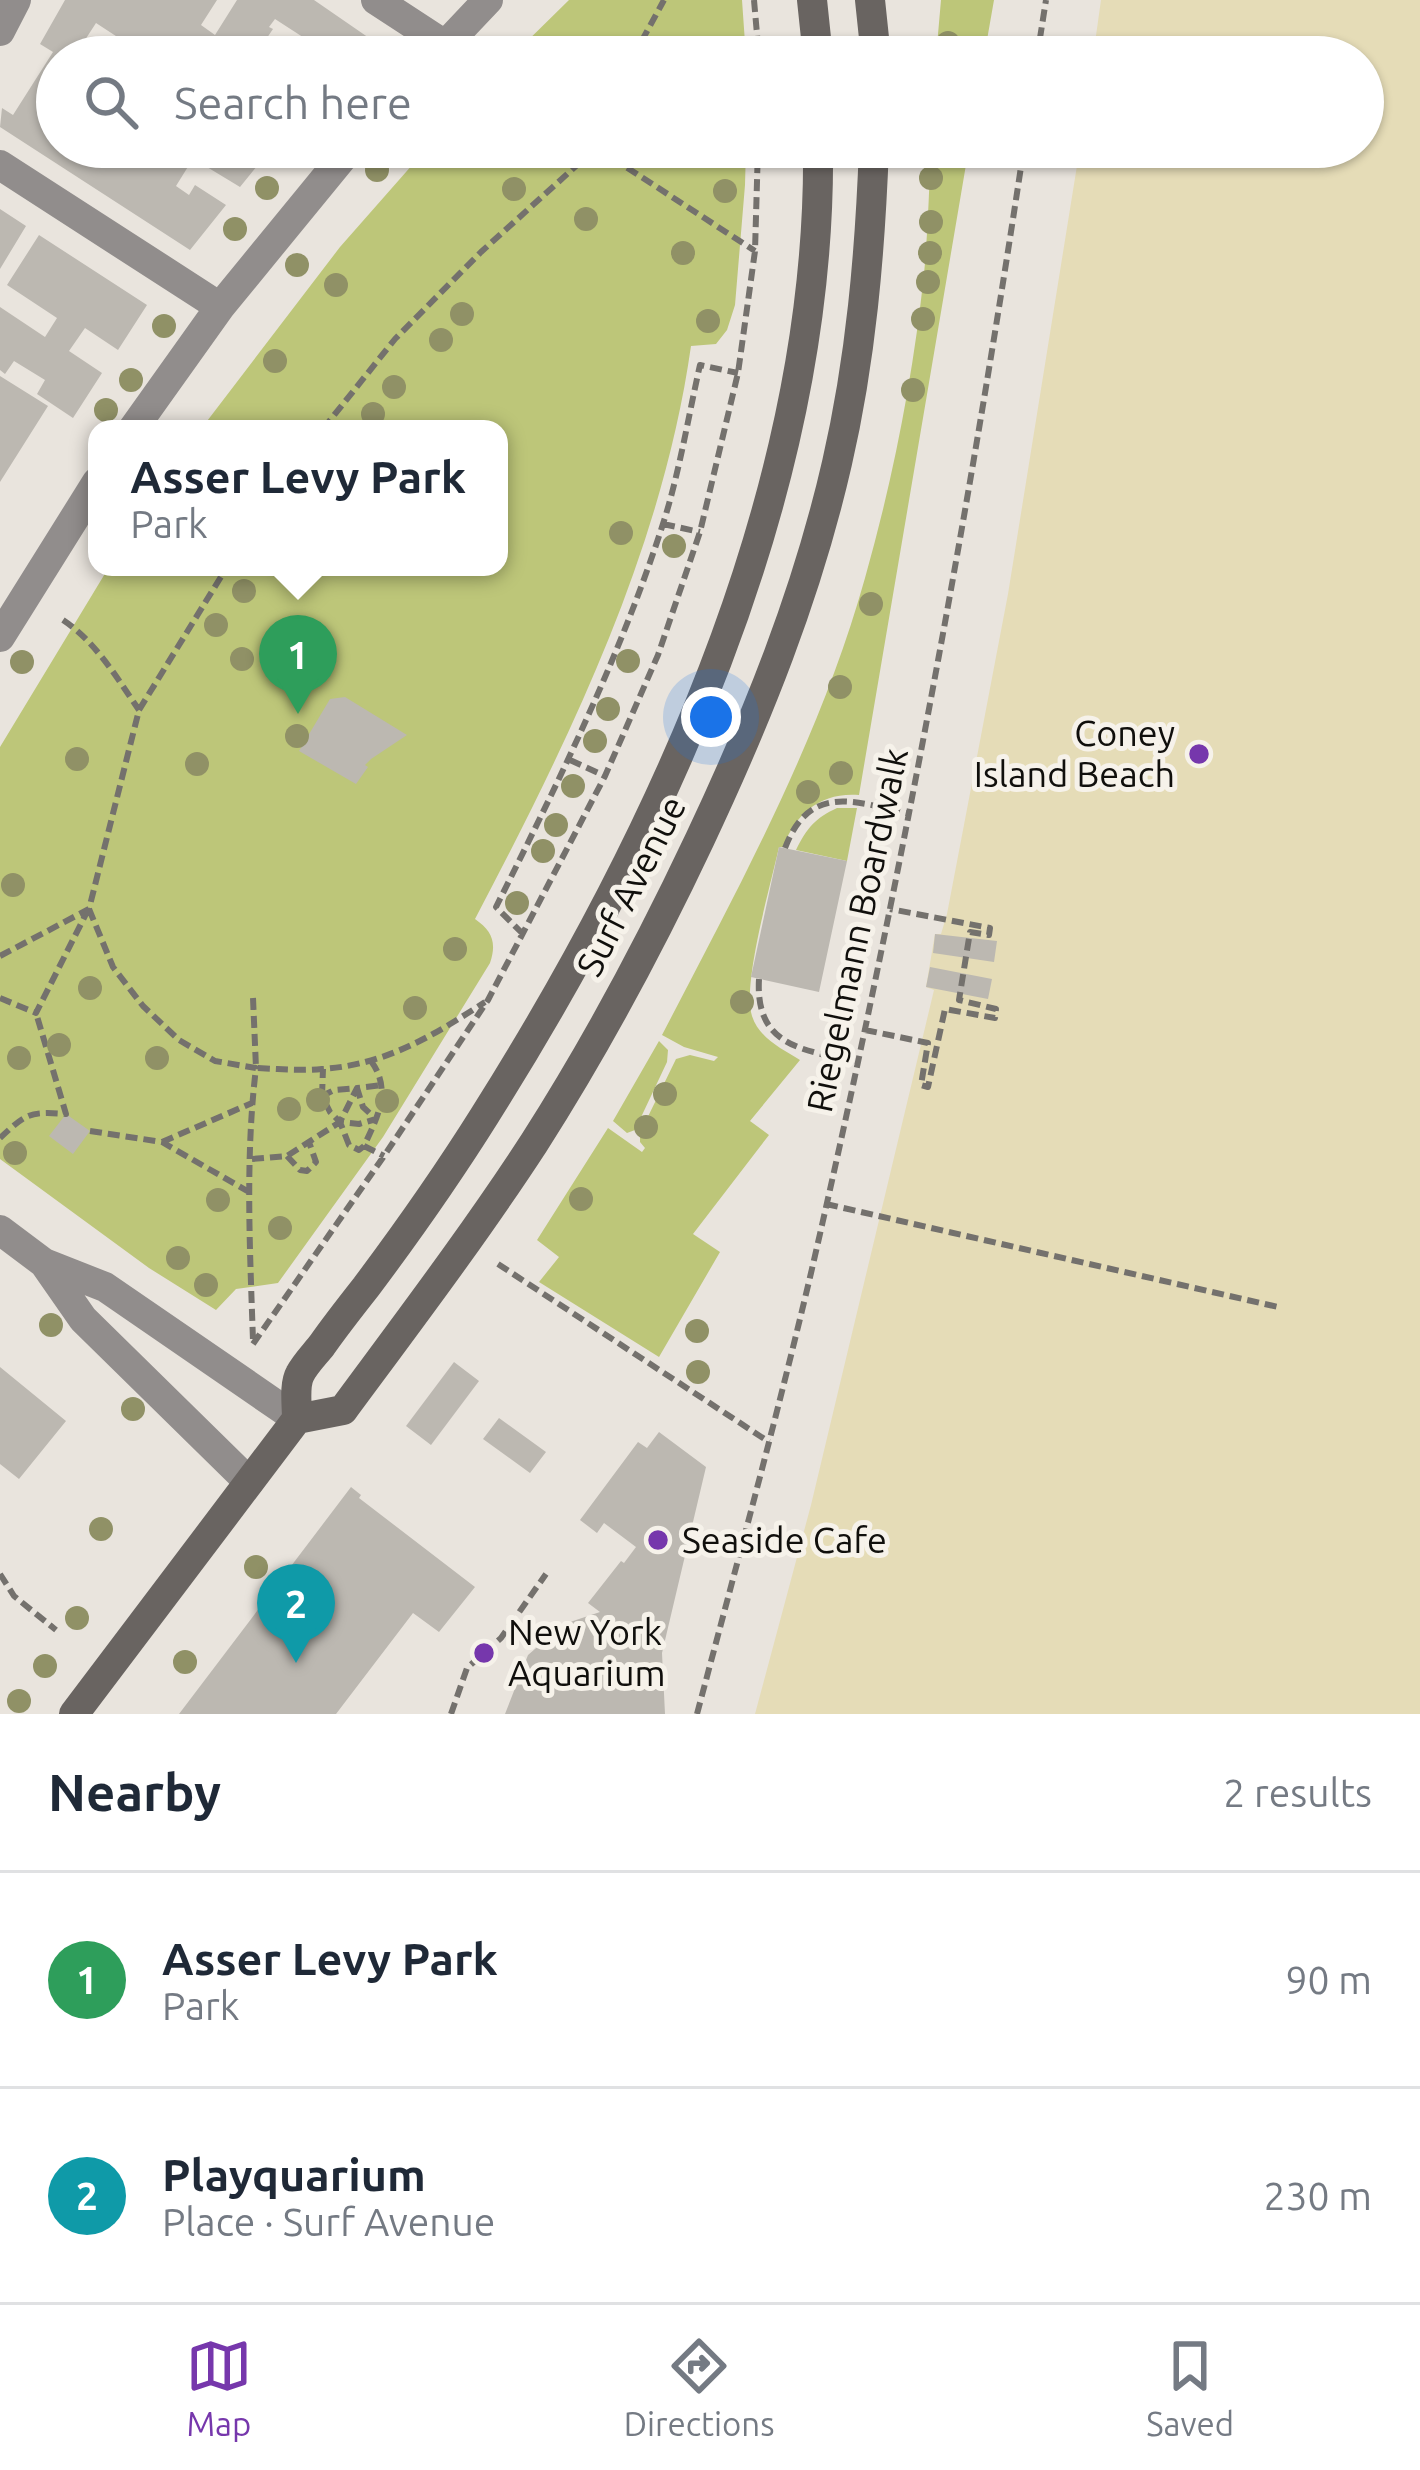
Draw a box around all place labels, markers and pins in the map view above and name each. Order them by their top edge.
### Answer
pin: 1 [259,615,337,714]
place label: Coney Island Beach [974,712,1175,794]
marker: Coney Island Beach [1186,741,1212,767]
place label: Seaside Cafe [682,1519,887,1560]
marker: Seaside Cafe [645,1527,671,1553]
pin: 2 [257,1564,335,1663]
place label: New York Aquarium [508,1611,666,1693]
marker: New York Aquarium [471,1640,497,1666]

